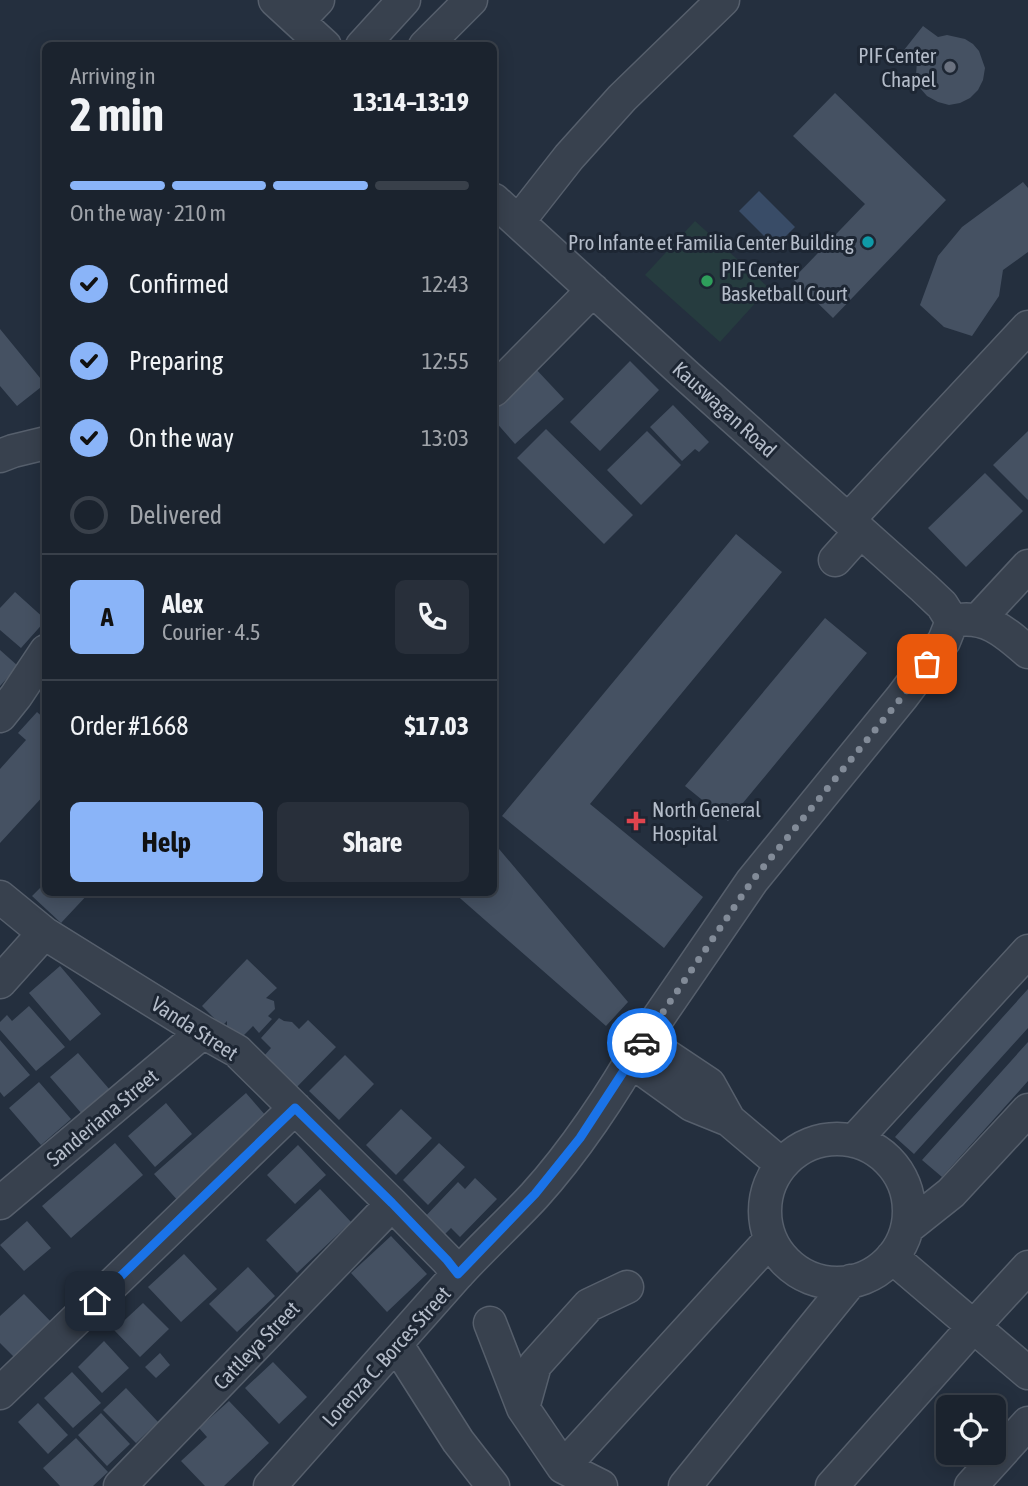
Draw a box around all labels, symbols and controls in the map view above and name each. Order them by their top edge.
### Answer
place label: PIF Center Chapel [858,43,937,91]
marker: PIF Center Chapel [942,59,958,75]
text: Arriving in [70,63,156,89]
text: 13:14–13:19 [353,87,469,117]
text: 2 min [70,88,164,141]
text: On the way · 210 m [70,200,226,226]
place label: Pro Infante et Familia Center Building [568,230,854,254]
marker: Pro Infante et Familia Center Building [860,234,876,250]
place label: PIF Center Basketball Court [721,257,848,305]
icon: check [70,265,108,303]
text: Confirmed [129,269,229,299]
text: 12:43 [422,271,469,297]
marker: PIF Center Basketball Court [699,273,715,289]
icon: check [70,342,108,380]
text: Preparing [129,346,223,376]
text: 12:55 [422,348,469,374]
street label: Kauswagan Road [668,356,782,462]
icon: check [70,419,108,457]
text: On the way [129,423,234,453]
text: 13:03 [421,425,469,451]
text: Delivered [129,500,222,530]
button: phone [395,580,469,654]
text: Alex [162,589,203,619]
text: A [101,602,113,632]
text: Courier · 4.5 [162,619,261,645]
pin [897,634,957,694]
icon: bag [908,645,946,683]
text: Order #1668 [70,711,189,741]
text: $17.03 [405,711,469,741]
place label: North General Hospital [652,797,761,845]
button: Help [70,802,263,882]
button: Share [277,802,469,882]
marker: North General Hospital [626,811,646,831]
street label: Vanda Street [147,991,243,1065]
courier [607,1008,677,1078]
icon: car [623,1024,661,1062]
street label: Sanderiana Street [41,1063,163,1171]
pin [65,1271,125,1331]
street label: Lorenza C. Borces Street [317,1281,455,1431]
icon: home [76,1282,114,1320]
street label: Cattleya Street [208,1296,304,1394]
map controls [936,1395,1006,1465]
button: locate [936,1395,1006,1465]

